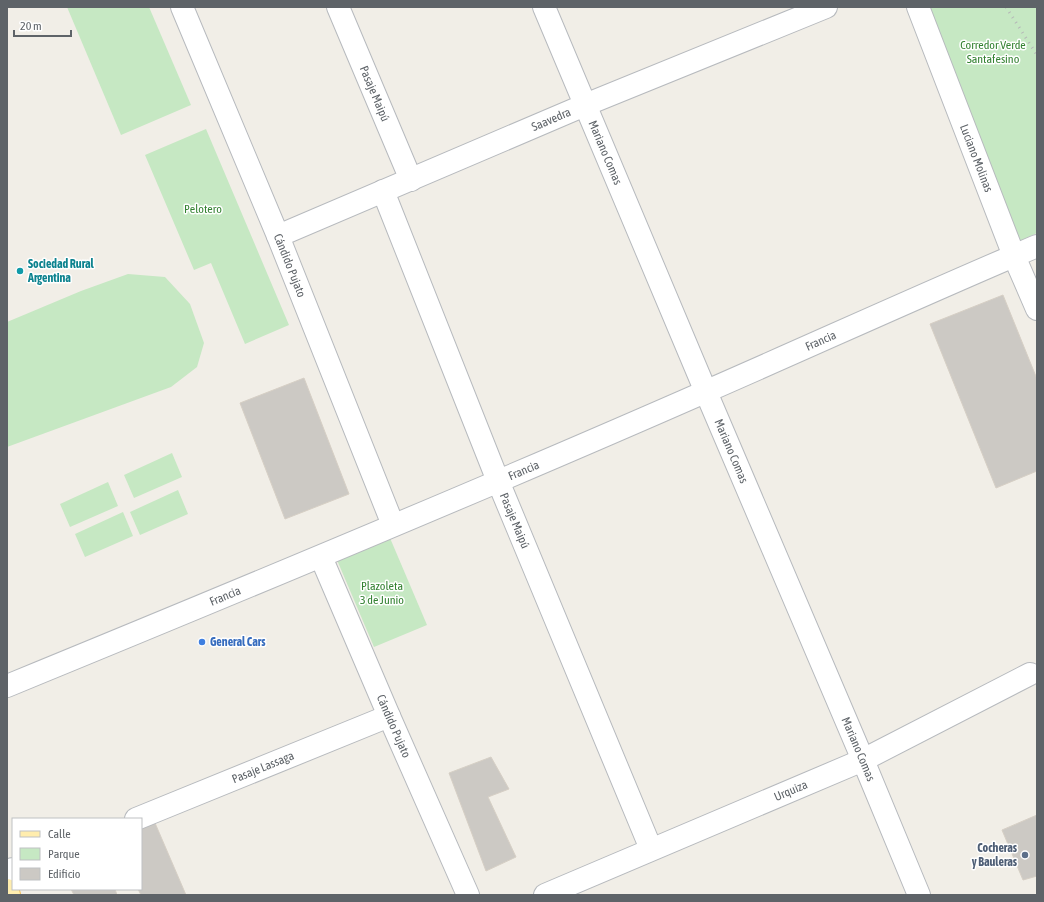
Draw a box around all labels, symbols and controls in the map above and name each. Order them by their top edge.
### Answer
scale bar [14,12,71,38]
text: 20 m [20,19,42,33]
park label: Corredor Verde Santafesino [960,38,1026,66]
street label: Pasaje Maipú [357,64,393,124]
street label: Saavedra [530,105,573,134]
street label: Mariano Comas [586,118,625,187]
street label: Luciano Molinas [957,122,996,194]
park label: Pelotero [184,202,222,216]
street label: Cándido Pujato [271,232,309,300]
place label: Sociedad Rural Argentina [27,257,95,285]
marker: Sociedad Rural Argentina [15,266,25,276]
street label: Francia [803,328,838,354]
street label: Mariano Comas [711,417,751,485]
street label: Francia [506,458,541,483]
street label: Pasaje Maipú [497,491,532,551]
park label: Plazoleta 3 de Junio [360,579,404,607]
street label: Francia [208,583,243,609]
place label: General Cars [210,635,266,649]
marker: General Cars [197,637,207,647]
street label: Cándido Pujato [374,692,414,760]
street label: Mariano Comas [839,715,878,783]
street label: Pasaje Lassaga [230,748,296,786]
street label: Urquiza [772,777,810,804]
legend [12,818,142,890]
text: Calle [48,827,71,841]
place label: Cocheras y Bauleras [972,841,1018,869]
text: Parque [48,847,80,861]
marker: Cocheras y Bauleras [1020,850,1030,860]
text: Edificio [48,867,81,881]

